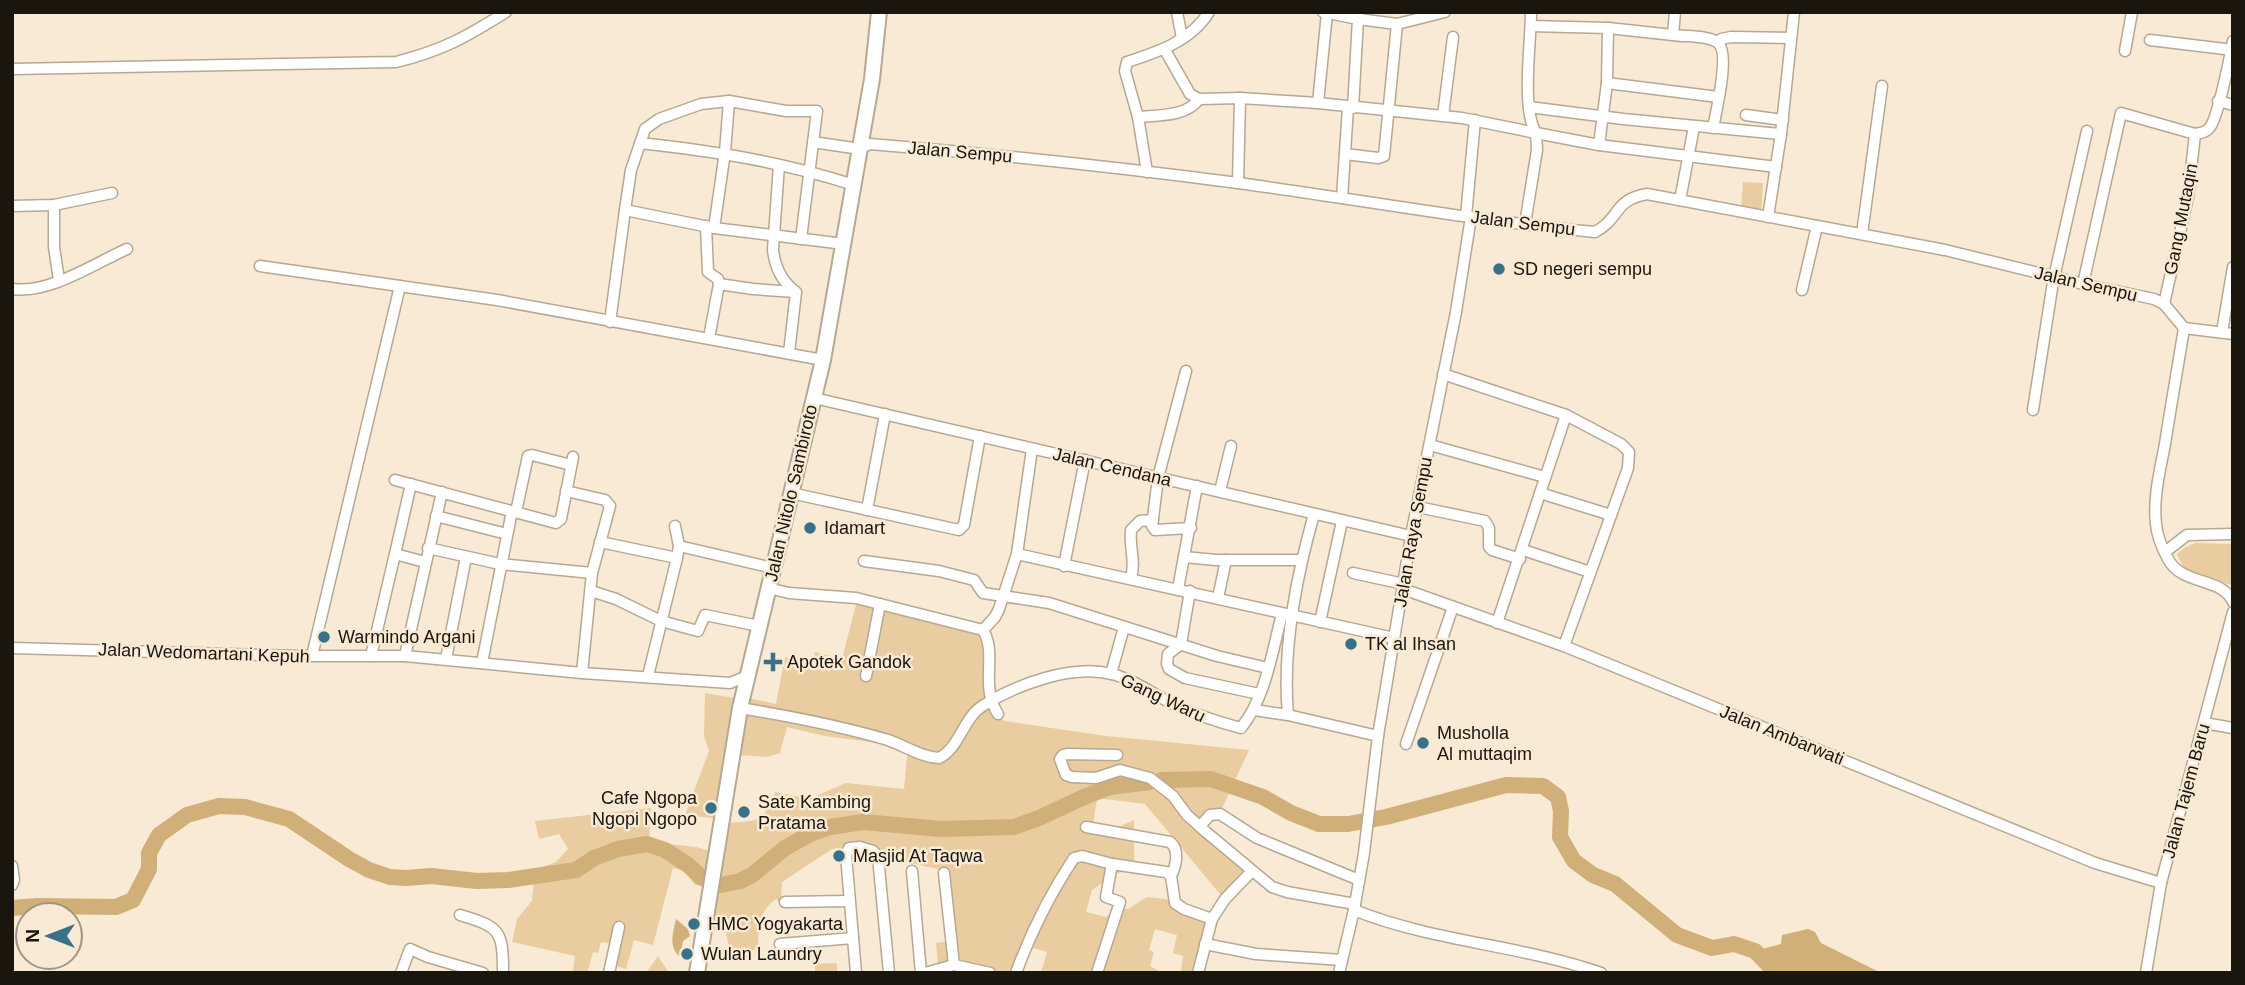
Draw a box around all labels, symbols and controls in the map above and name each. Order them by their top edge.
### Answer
street label: Jalan Sempu [907,137,1013,167]
street label: Gang Mutaqin [2160,162,2202,276]
street label: Jalan Sempu [1470,207,1576,239]
place label: SD negeri sempu [1513,259,1652,279]
marker: SD negeri sempu [1491,261,1507,277]
street label: Jalan Sempu [2033,262,2139,306]
street label: Jalan Nitolo Sambiroto [761,403,821,583]
street label: Jalan Cendana [1051,444,1174,491]
street label: Jalan Raya Sempu [1390,455,1436,609]
place label: Idamart [824,518,885,538]
marker: Idamart [802,520,818,536]
place label: Warmindo Argani [338,627,475,647]
marker: Warmindo Argani [316,629,332,645]
place label: TK al Ihsan [1365,634,1456,654]
marker: TK al Ihsan [1343,636,1359,652]
street label: Jalan Wedomartani Kepuh [98,639,310,667]
place label: Apotek Gandok [787,652,912,672]
marker: Apotek Gandok [765,654,781,670]
street label: Gang Waru [1117,670,1209,726]
street label: Jalan Ambarwati [1717,701,1847,769]
street label: Jalan Tajem Baru [2158,721,2214,861]
place label: Musholla Al muttaqim [1437,723,1532,764]
marker: Musholla Al muttaqim [1415,735,1431,751]
place label: Cafe Ngopa Ngopi Ngopo [592,788,698,829]
place label: Sate Kambing Pratama [758,792,871,833]
marker: Cafe Ngopa Ngopi Ngopo [703,800,719,816]
marker: Sate Kambing Pratama [736,804,752,820]
place label: Masjid At Taqwa [853,846,984,866]
marker: Masjid At Taqwa [831,848,847,864]
north arrow [14,901,84,971]
place label: HMC Yogyakarta [708,914,844,934]
marker: HMC Yogyakarta [686,916,702,932]
text: N [22,929,43,943]
place label: Wulan Laundry [701,944,822,964]
marker: Wulan Laundry [679,946,695,962]

